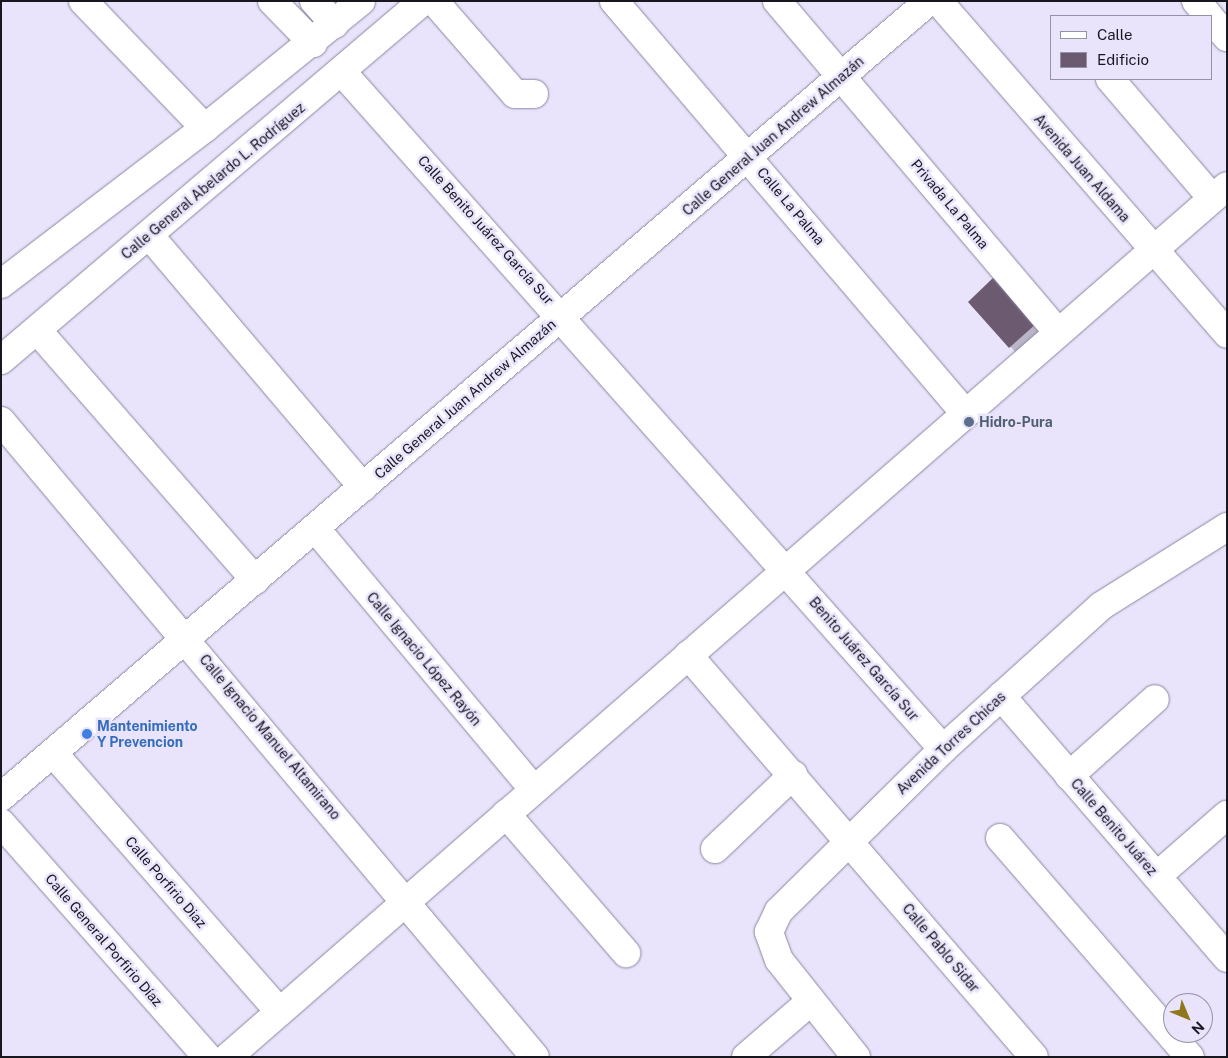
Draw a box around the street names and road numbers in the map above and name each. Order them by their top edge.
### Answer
street label: Calle General Juan Andrew Almazán [679,53,867,219]
street label: Calle General Abelardo L. Rodríguez [118,99,308,263]
street label: Avenida Juan Aldama [1031,111,1133,225]
street label: Calle Benito Juárez García Sur [414,152,558,308]
street label: Privada La Palma [908,156,992,252]
street label: Calle La Palma [754,164,828,248]
street label: Calle General Juan Andrew Almazán [371,316,559,482]
street label: Calle Ignacio López Rayón [363,589,485,729]
street label: Benito Juárez García Sur [806,594,922,724]
street label: Calle Ignacio Manuel Altamirano [196,651,344,823]
street label: Avenida Torres Chicas [893,688,1009,798]
street label: Calle Benito Juárez [1067,775,1161,879]
street label: Calle Porfirio Diaz [122,833,210,931]
street label: Calle General Porfirio Díaz [42,870,166,1010]
street label: Calle Pablo Sidar [899,900,983,996]

